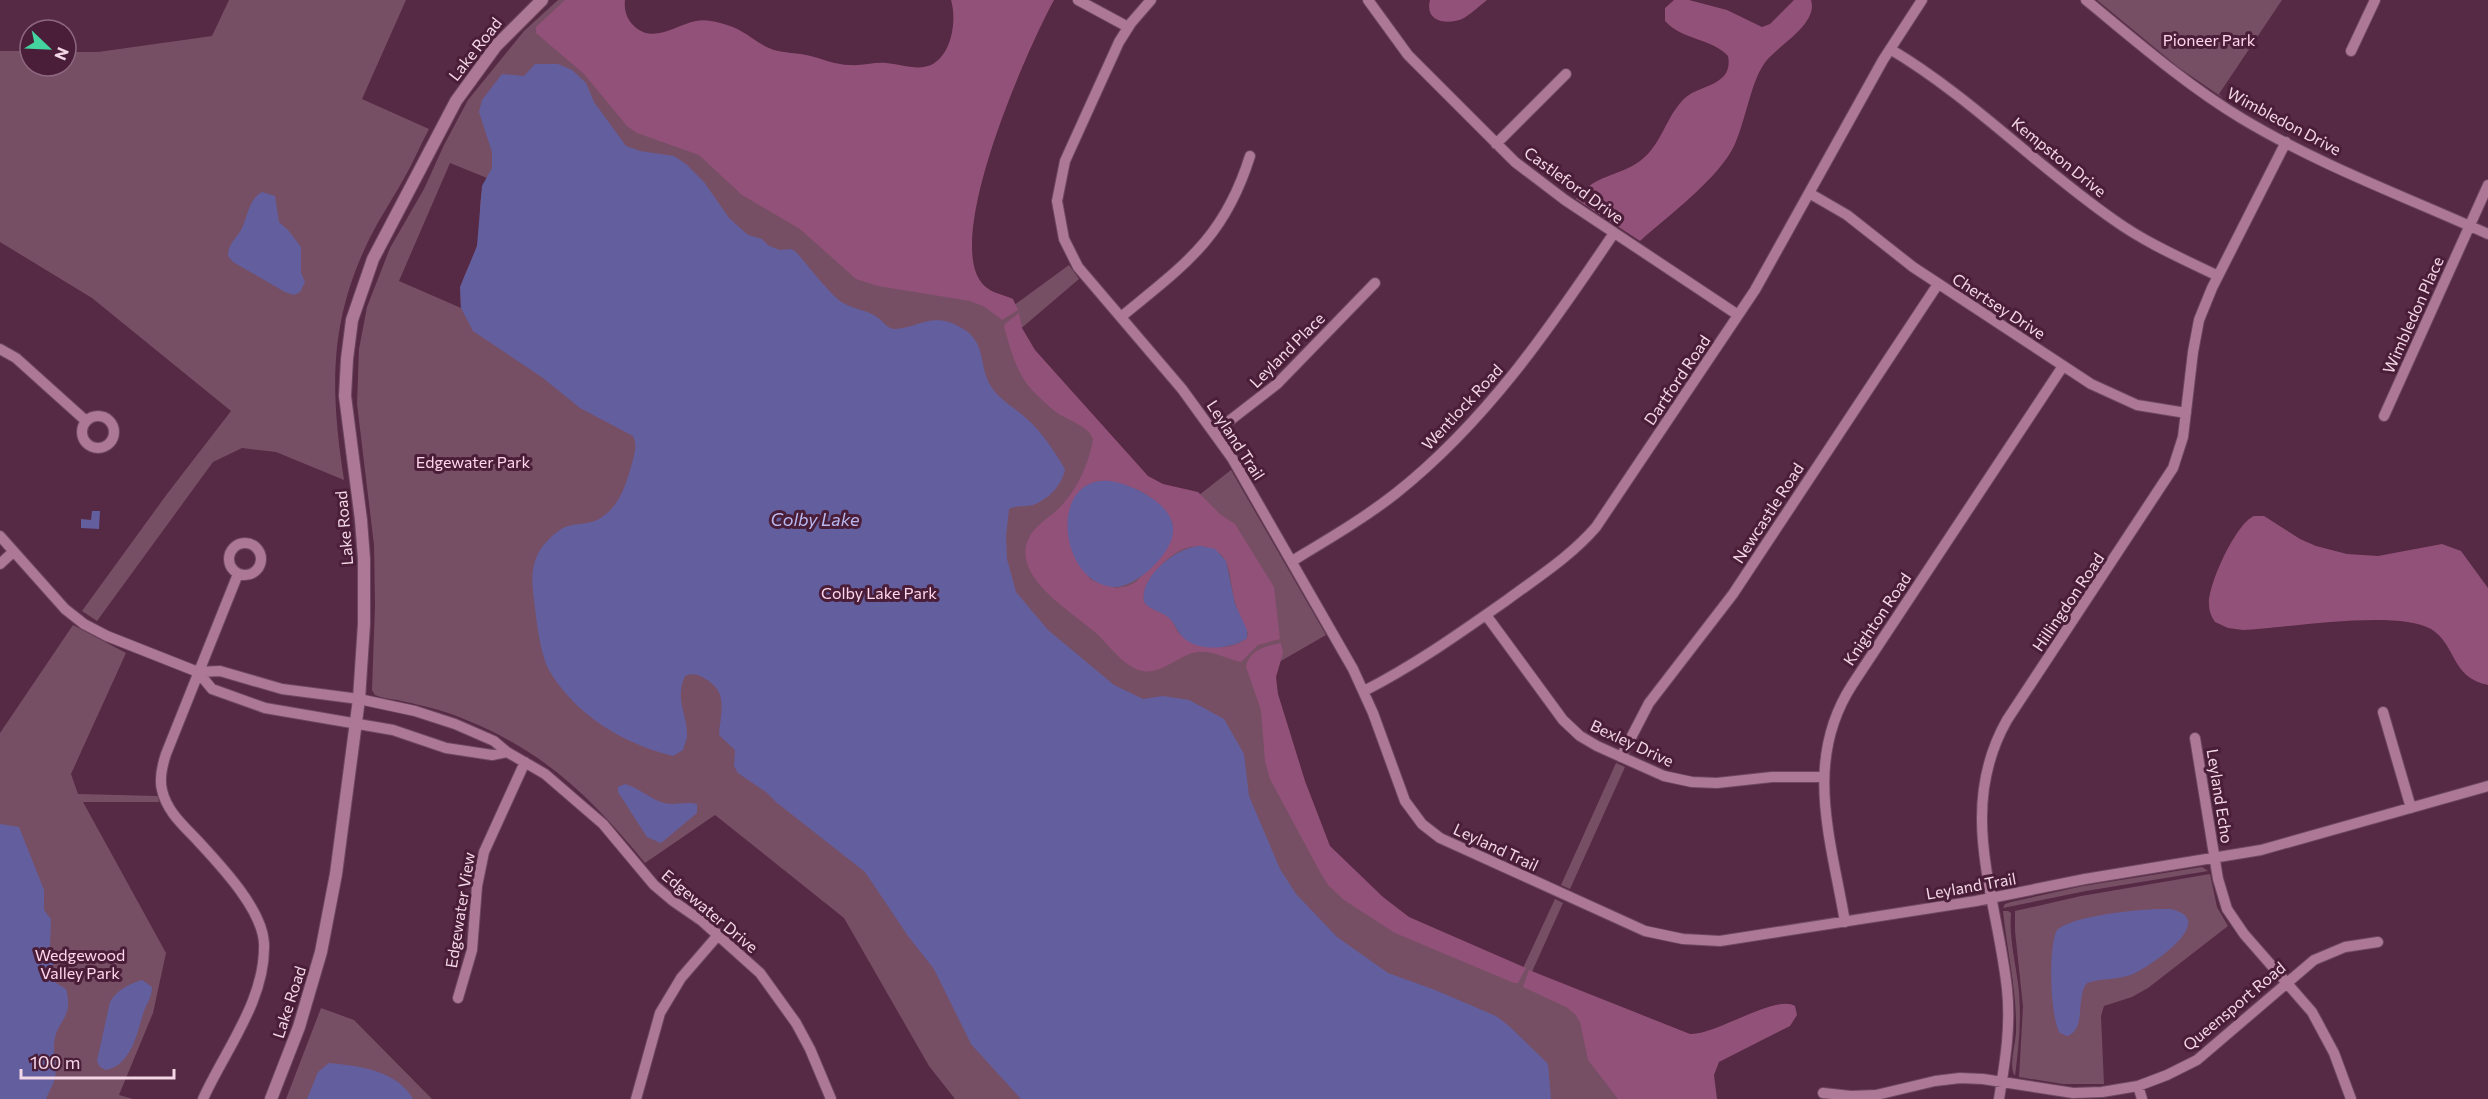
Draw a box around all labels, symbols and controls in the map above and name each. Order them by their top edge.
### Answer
street label: Lake Road [444,13,505,84]
north arrow [18,18,78,78]
park label: Pioneer Park [2163,30,2256,49]
text: N [51,45,73,63]
street label: Wimbledon Drive [2224,83,2344,159]
street label: Kempston Drive [2008,113,2110,200]
street label: Castleford Drive [1521,142,1628,227]
street label: Wimbledon Place [2378,253,2447,376]
street label: Chertsey Drive [1949,268,2049,343]
street label: Leyland Place [1245,308,1328,391]
street label: Dartford Road [1640,331,1714,428]
street label: Wentlock Road [1417,360,1506,453]
street label: Leyland Trail [1204,396,1269,483]
park label: Edgewater Park [416,452,530,471]
street label: Newcastle Road [1728,459,1807,566]
street label: Lake Road [331,490,356,566]
water label: Colby Lake [770,508,860,530]
street label: Hillingdon Road [2028,549,2107,654]
street label: Knighton Road [1839,569,1915,669]
park label: Colby Lake Park [821,583,937,602]
street label: Bexley Drive [1588,715,1677,770]
street label: Leyland Echo [2204,747,2237,845]
street label: Leyland Trail [1451,819,1542,874]
street label: Edgewater View [441,850,478,969]
street label: Edgewater Drive [658,865,762,956]
street label: Leyland Trail [1924,868,2018,903]
park label: Wedgewood Valley Park [35,945,125,982]
street label: Queensport Road [2179,957,2289,1054]
street label: Lake Road [268,963,309,1040]
scale bar [21,1042,174,1080]
text: 100 m [30,1051,80,1073]

